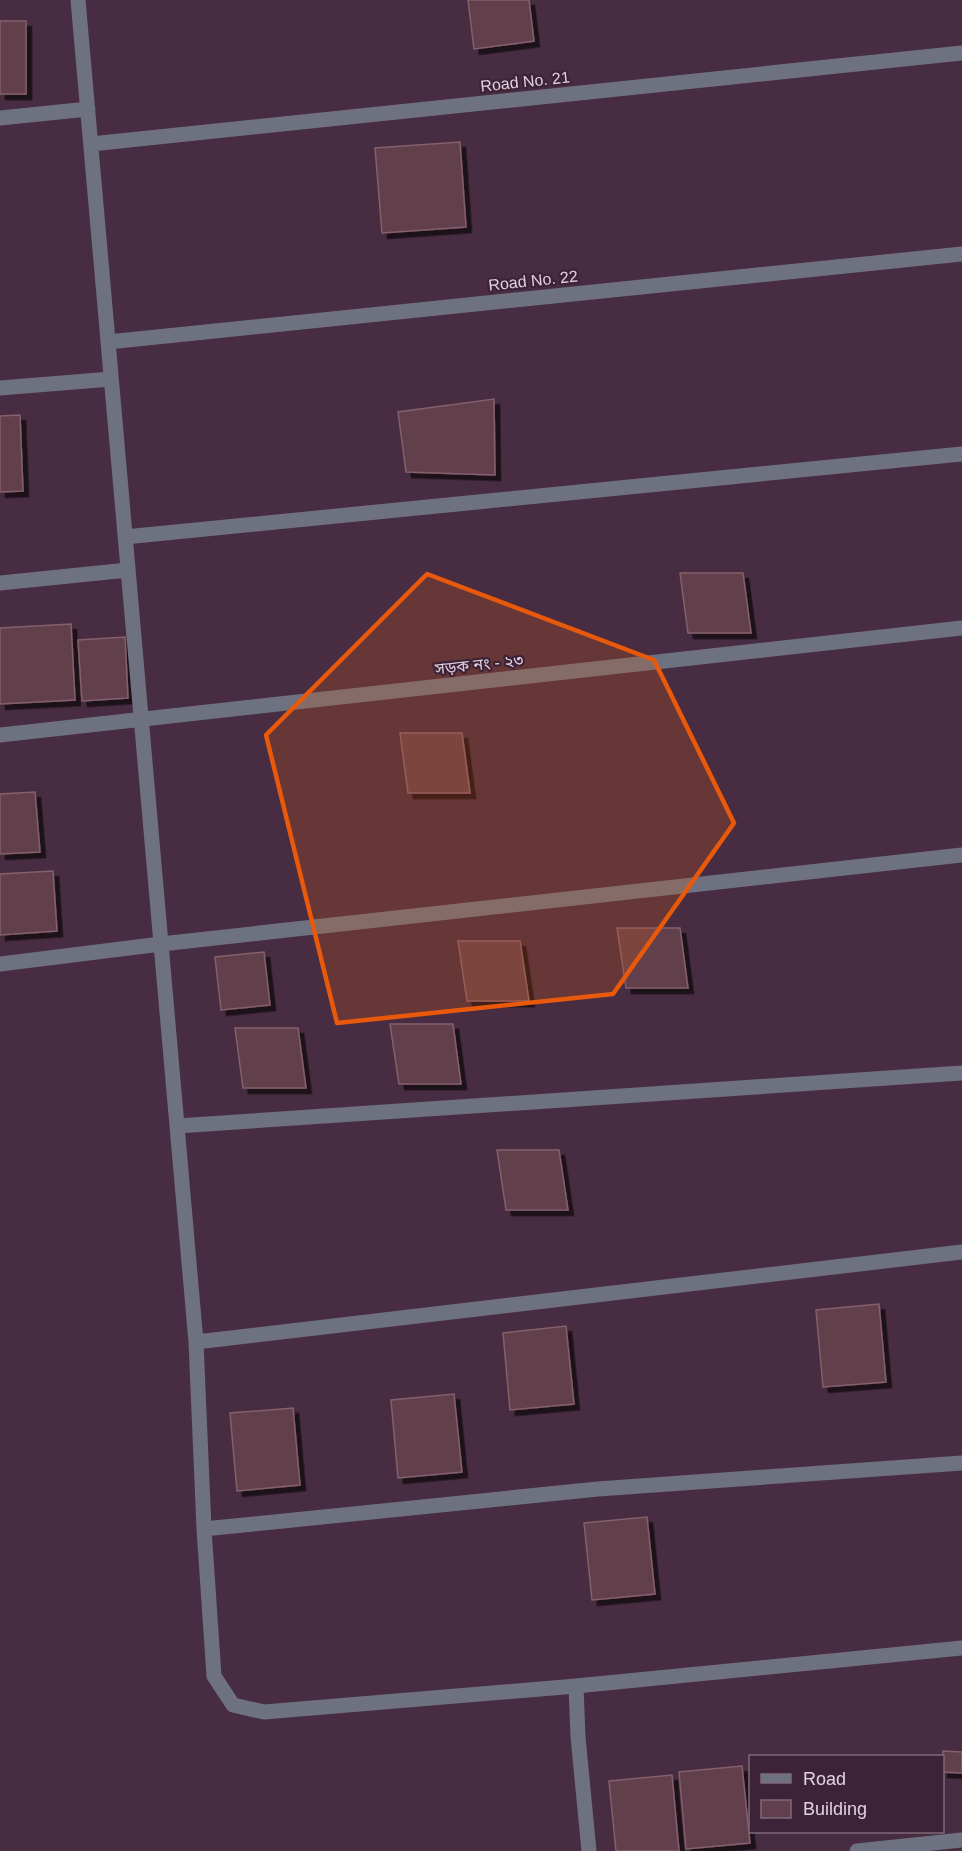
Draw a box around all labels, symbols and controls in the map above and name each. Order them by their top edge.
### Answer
street label: Road No. 21 [479,68,571,95]
street label: Road No. 22 [487,267,579,294]
street label: সড়ক নং - ২৩ [433,651,524,678]
legend [749,1755,944,1833]
text: Road [803,1769,846,1789]
text: Building [803,1799,867,1819]

